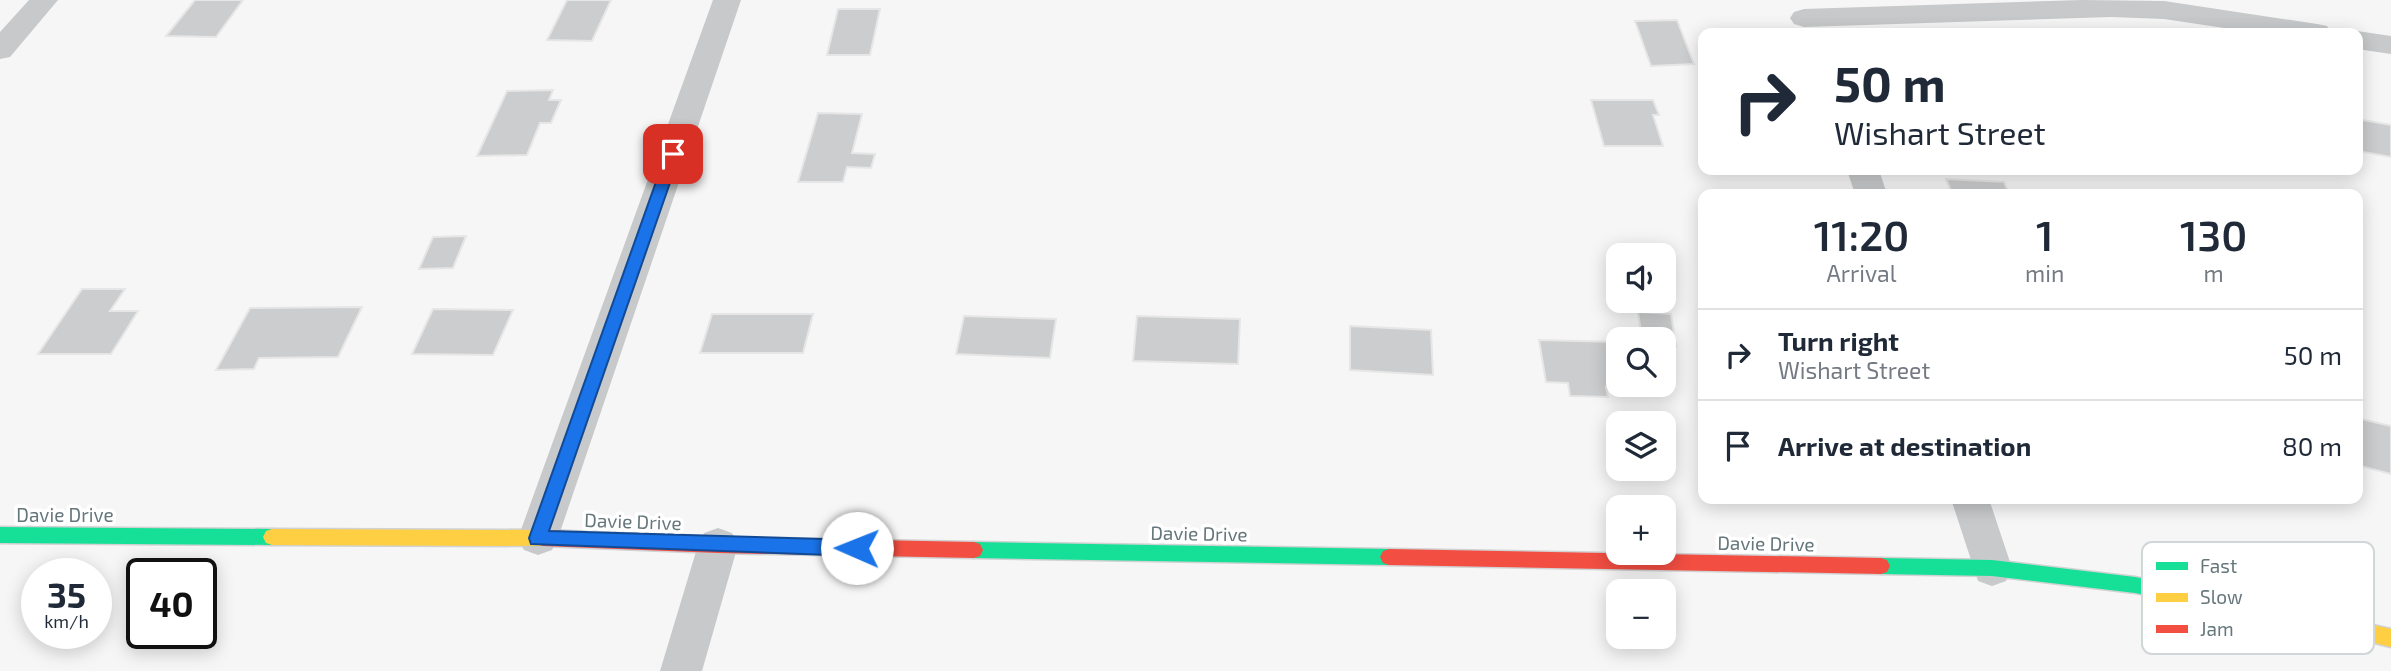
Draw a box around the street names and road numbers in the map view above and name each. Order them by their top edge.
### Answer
street label: Davie Drive [16,503,114,526]
street label: Davie Drive [584,508,682,534]
street label: Davie Drive [1150,521,1248,545]
street label: Davie Drive [1717,531,1815,555]

